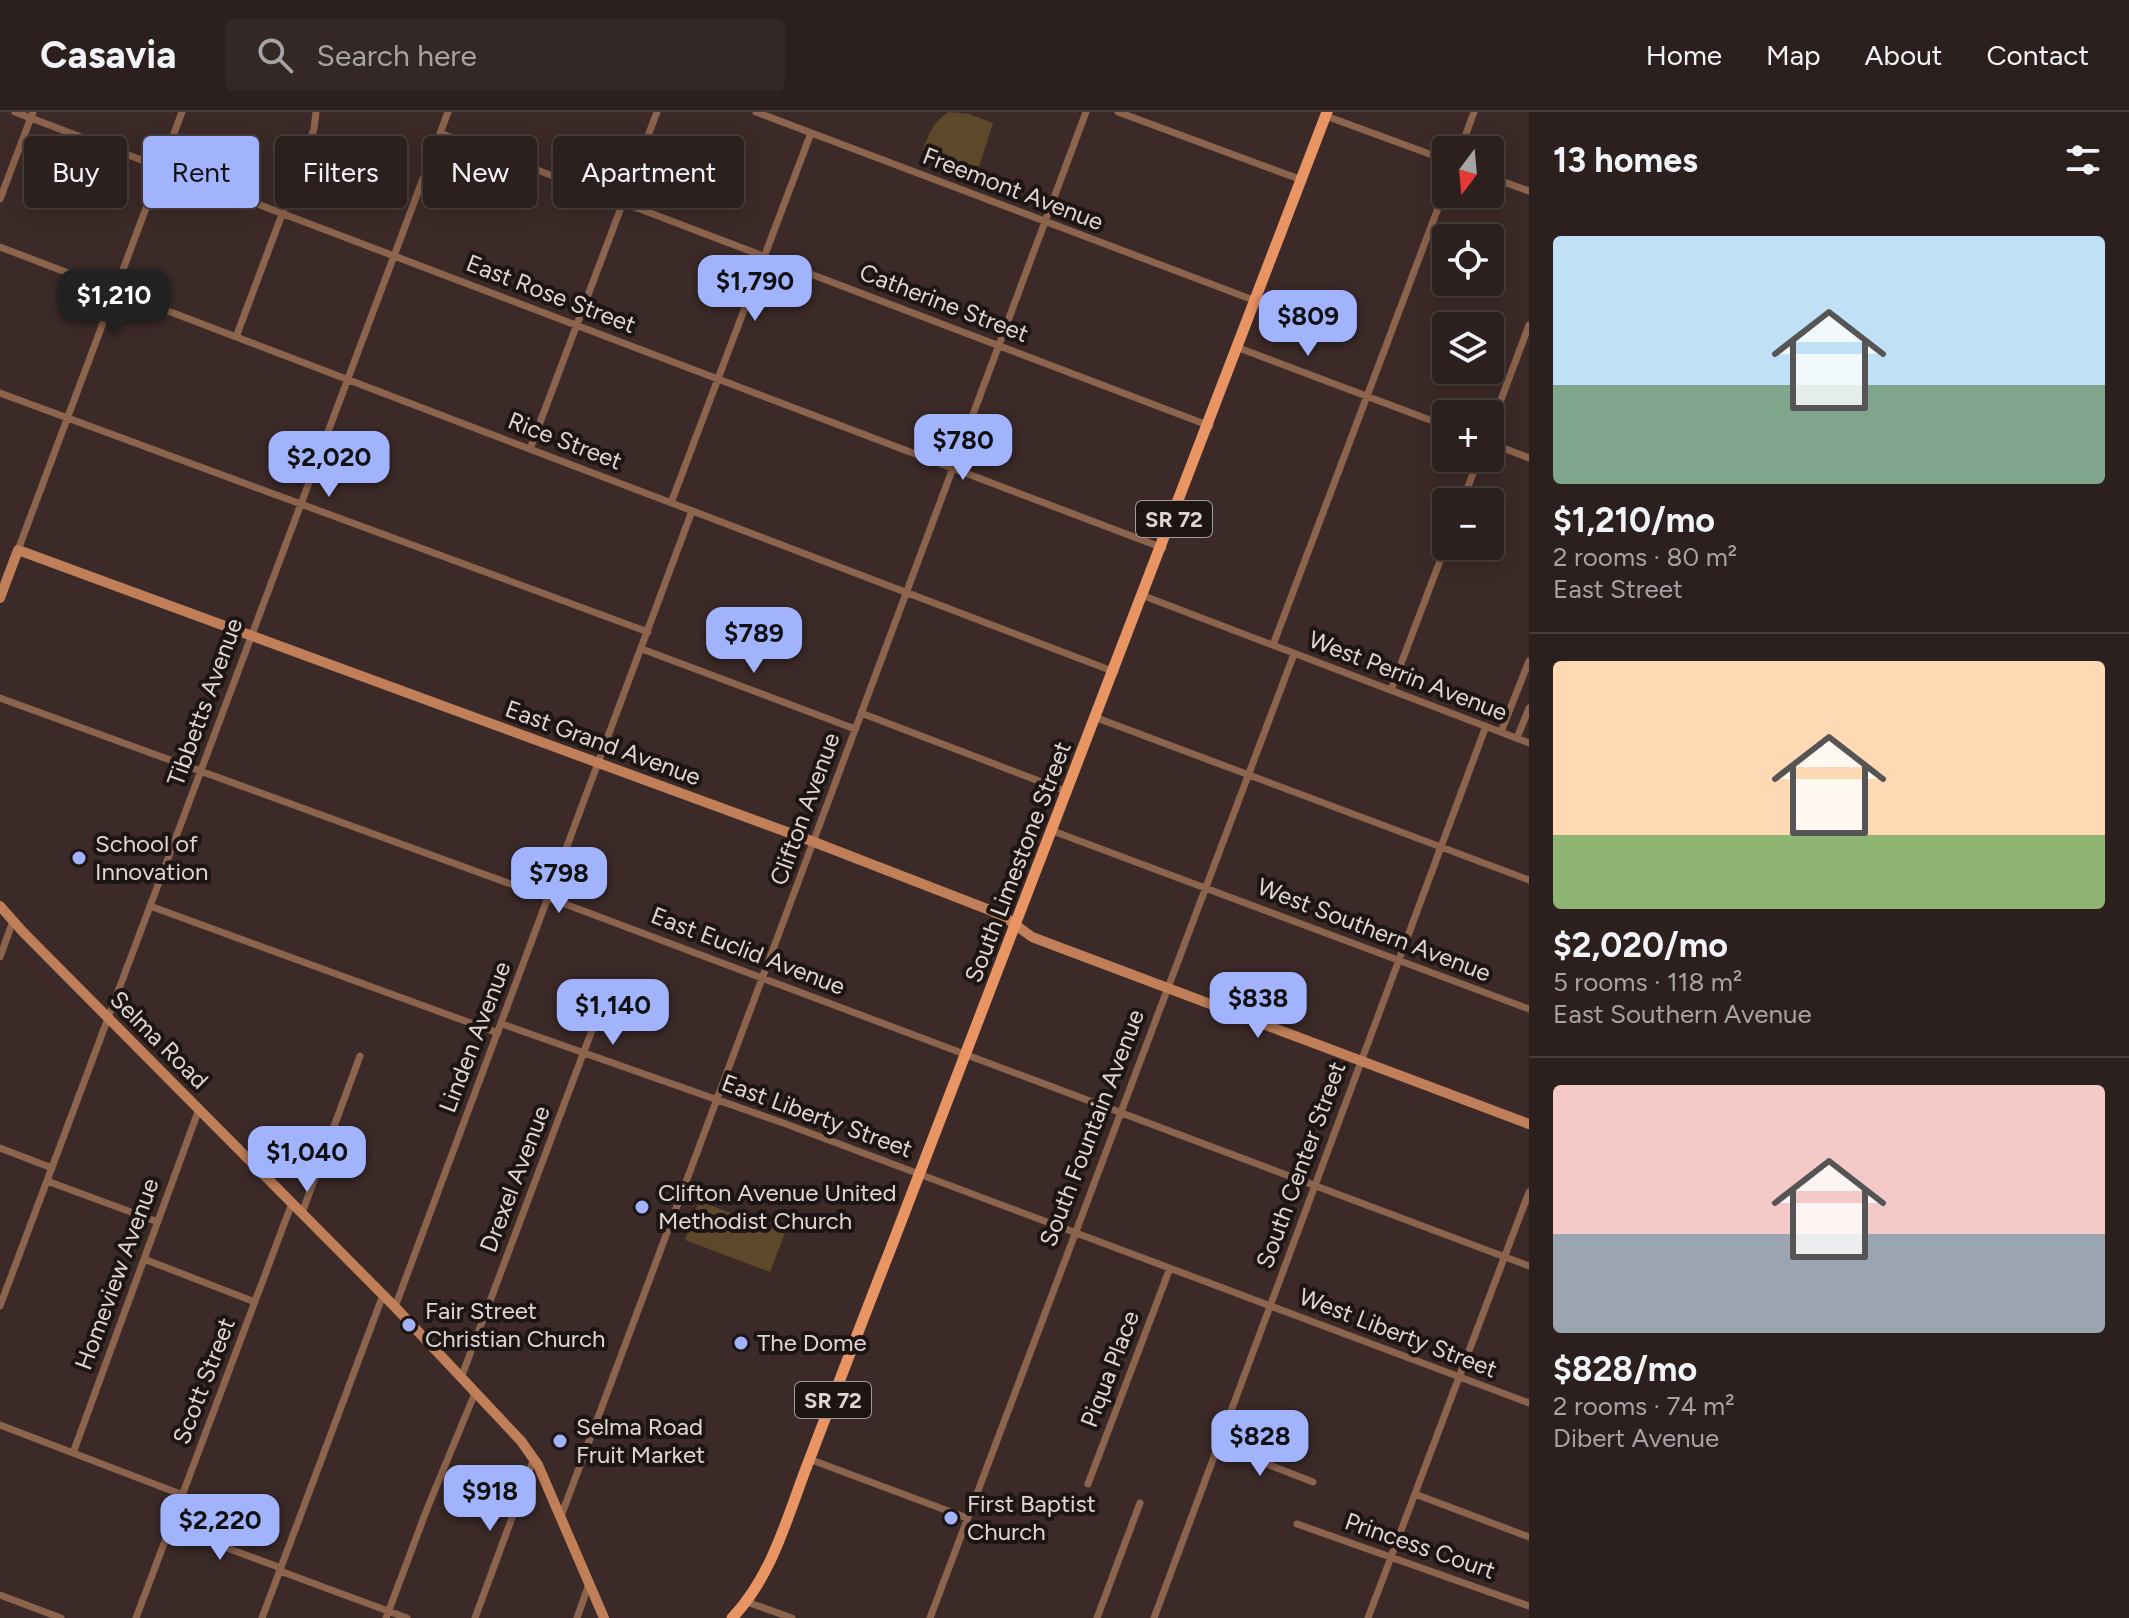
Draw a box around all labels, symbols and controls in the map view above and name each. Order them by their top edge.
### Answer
search box [225,19,785,91]
text: Casavia [40,32,177,78]
icon: search [253,33,297,77]
text: Search here [317,37,477,74]
text: Home [1646,38,1722,72]
text: Map [1766,38,1821,72]
text: About [1865,38,1942,72]
text: Contact [1986,38,2089,72]
chip: Buy [24,136,127,208]
chip: Rent [143,136,259,208]
chip: Filters [275,136,407,208]
chip: New [423,136,537,208]
chip: Apartment [553,136,744,208]
north arrow [1432,136,1504,208]
map controls [1432,136,1504,560]
icon: filters [2061,138,2105,182]
text: 13 homes [1553,140,1698,181]
street label: Freemont Avenue [919,141,1108,236]
button: locate [1432,224,1504,296]
street label: East Rose Street [462,248,640,339]
pin: $1,790 [690,255,820,323]
street label: Catherine Street [856,257,1033,348]
text: $1,790 [716,265,794,297]
pin: $1,210 [49,269,179,337]
text: $1,210 [77,279,151,311]
icon: home [1757,288,1901,432]
pin: $809 [1261,290,1355,358]
text: $809 [1277,300,1339,332]
button: layers [1432,312,1504,384]
button: + [1432,400,1504,472]
street label: Rice Street [504,406,626,476]
pin: $780 [916,414,1010,482]
text: $780 [932,424,994,456]
pin: $2,020 [264,431,394,499]
text: $2,020 [287,441,371,473]
button: − [1432,488,1504,560]
text: $1,210/mo [1553,500,1715,541]
road number: SR 72 [1136,501,1212,537]
text: 2 rooms · 80 m² [1553,541,1737,573]
text: East Street [1553,573,1683,605]
pin: $789 [707,607,801,675]
street label: Tibbetts Avenue [161,614,248,790]
text: $789 [724,617,784,649]
street label: West Perrin Avenue [1305,624,1512,727]
street label: East Grand Avenue [502,694,705,791]
icon: home [1757,713,1901,857]
street label: Clifton Avenue [763,728,846,889]
street label: South Limestone Street [958,737,1077,986]
place label: School of Innovation [95,829,208,886]
pin: $798 [512,847,606,915]
marker: School of Innovation [70,849,88,867]
text: $798 [529,857,589,889]
street label: West Southern Avenue [1253,872,1495,987]
street label: East Euclid Avenue [647,900,849,1001]
text: $2,020/mo [1553,925,1728,966]
street label: Linden Avenue [432,957,517,1116]
text: 5 rooms · 118 m² [1553,966,1742,998]
pin: $838 [1211,972,1305,1040]
pin: $1,140 [548,979,678,1047]
text: $838 [1228,982,1288,1014]
street label: Selma Road [104,985,214,1095]
text: $1,140 [575,989,651,1021]
text: East Southern Avenue [1553,998,1812,1030]
street label: South Fountain Avenue [1033,1005,1150,1250]
street label: South Center Street [1250,1058,1351,1272]
street label: East Liberty Street [718,1068,916,1163]
street label: Drexel Avenue [473,1102,556,1256]
pin: $1,040 [242,1126,372,1194]
text: $1,040 [266,1136,348,1168]
icon: home [1757,1137,1901,1281]
street label: Homeview Avenue [68,1174,165,1374]
place label: Clifton Avenue United Methodist Church [658,1178,896,1235]
marker: Clifton Avenue United Methodist Church [633,1198,651,1216]
street label: West Liberty Street [1295,1281,1501,1384]
place label: Fair Street Christian Church [425,1296,605,1353]
street label: Piqua Place [1074,1306,1145,1431]
street label: Scott Street [166,1314,241,1448]
marker: Fair Street Christian Church [400,1316,418,1334]
place label: The Dome [757,1328,867,1357]
marker: The Dome [732,1334,750,1352]
text: $828/mo [1553,1349,1697,1390]
road number: SR 72 [795,1382,871,1418]
text: 2 rooms · 74 m² [1553,1390,1735,1422]
pin: $828 [1213,1410,1307,1478]
place label: Selma Road Fruit Market [576,1412,705,1469]
text: $828 [1229,1420,1291,1452]
text: Dibert Avenue [1553,1422,1719,1454]
marker: Selma Road Fruit Market [551,1432,569,1450]
pin: $918 [443,1465,537,1533]
text: $918 [462,1475,518,1507]
place label: First Baptist Church [967,1489,1096,1546]
pin: $2,220 [155,1494,285,1562]
text: $2,220 [178,1504,262,1536]
street label: Princess Court [1341,1506,1499,1585]
marker: First Baptist Church [942,1509,960,1527]

